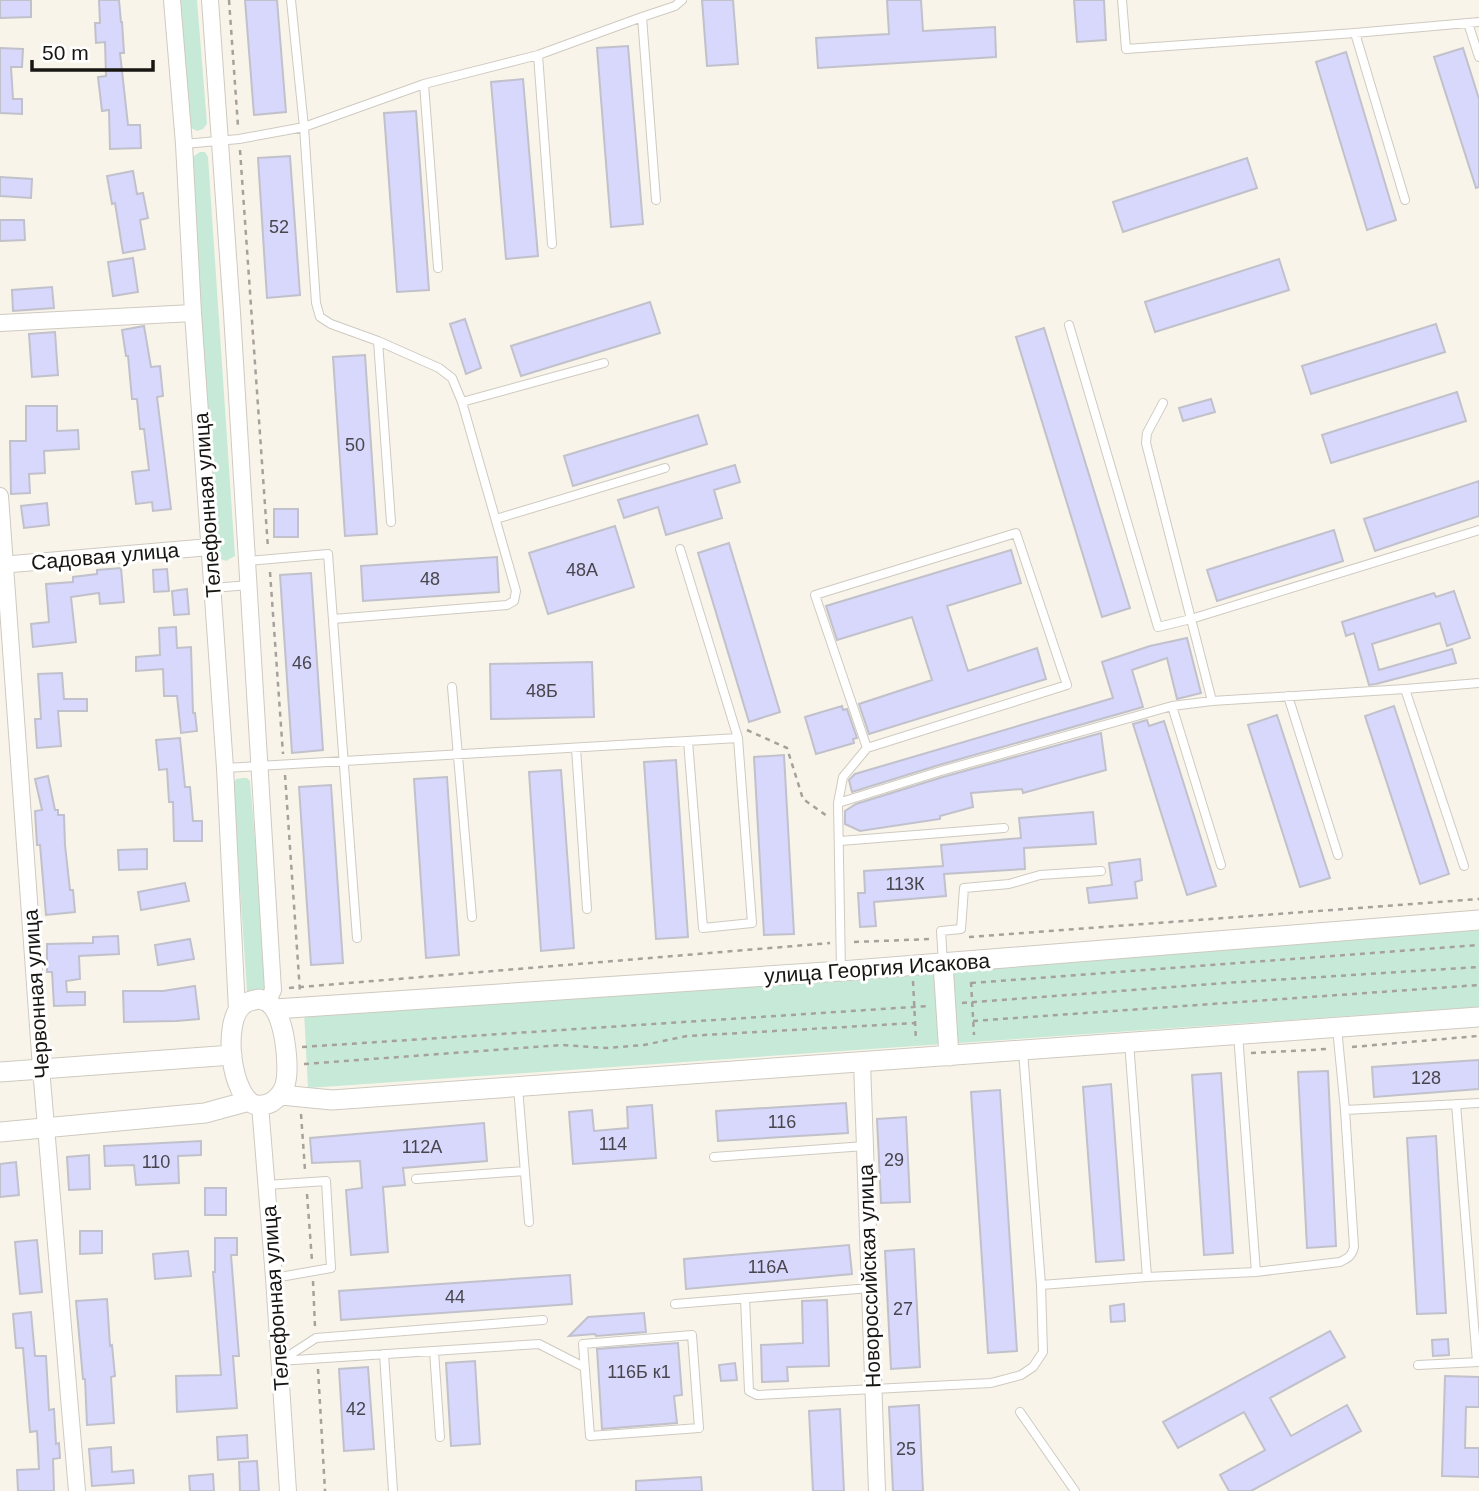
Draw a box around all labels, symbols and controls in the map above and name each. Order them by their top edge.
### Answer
scale bar [32,28,152,72]
text: 50 m [42,41,89,64]
house number: 52 [269,217,289,237]
street label: Телефонная улица [189,411,225,598]
house number: 50 [345,435,365,455]
street label: Садовая улица [30,538,180,574]
house number: 48А [566,560,598,580]
house number: 48 [420,569,440,589]
house number: 46 [292,653,312,673]
house number: 48Б [526,681,558,701]
house number: 113К [885,874,925,894]
street label: Червонная улица [19,908,53,1079]
street label: улица Георгия Исакова [763,949,991,987]
house number: 128 [1411,1068,1441,1088]
house number: 116 [768,1112,796,1132]
house number: 114 [599,1134,627,1154]
house number: 112А [402,1137,442,1157]
house number: 29 [884,1150,904,1170]
house number: 110 [142,1152,170,1172]
street label: Новороссийская улица [854,1163,884,1388]
street label: Телефонная улица [257,1204,293,1391]
house number: 116А [748,1257,788,1277]
house number: 44 [445,1287,465,1307]
house number: 27 [893,1299,913,1319]
house number: 116Б к1 [607,1362,671,1382]
house number: 42 [346,1399,366,1419]
house number: 25 [896,1439,916,1459]

